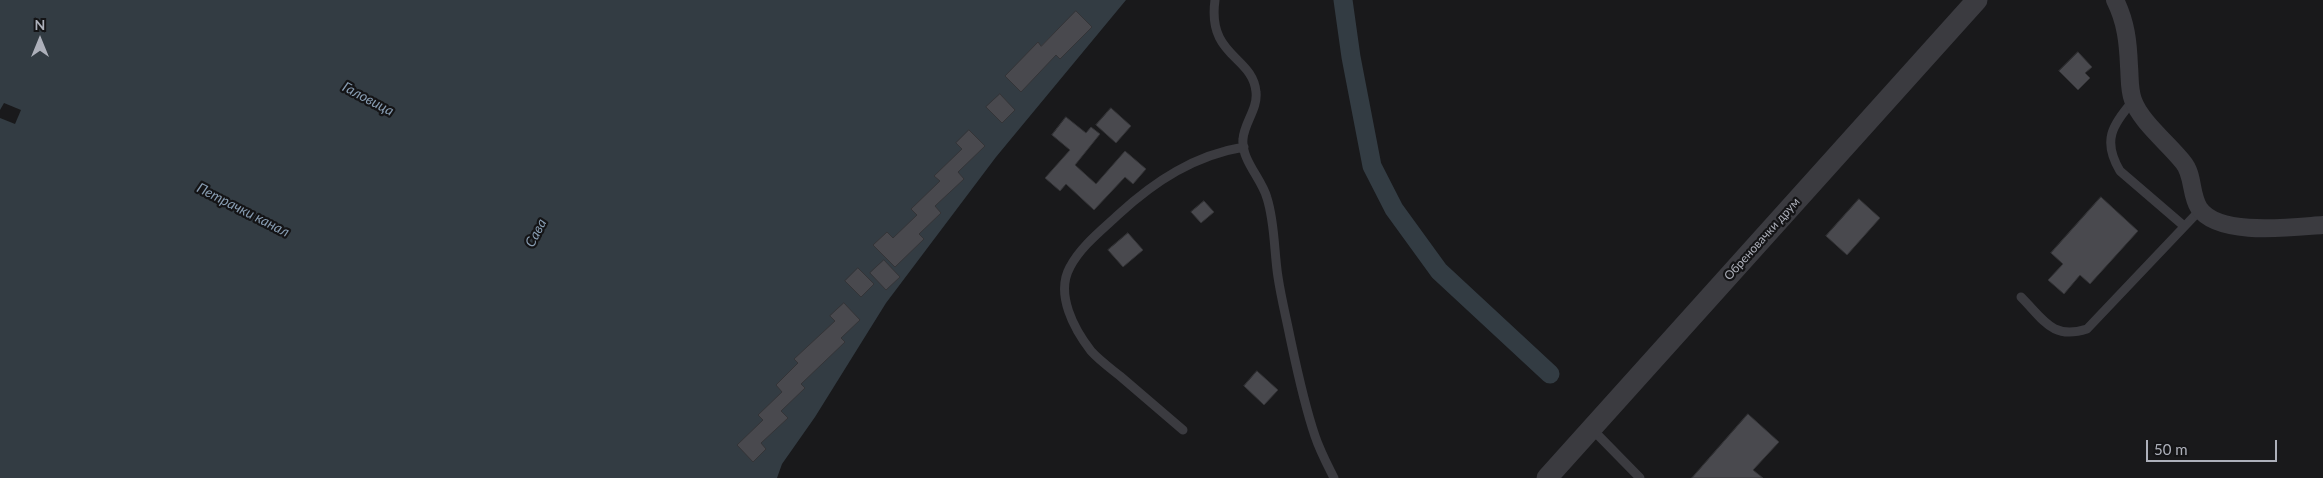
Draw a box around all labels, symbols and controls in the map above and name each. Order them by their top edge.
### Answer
north arrow [15,15,65,65]
text: N [35,16,45,33]
water label: Галовица [339,78,397,120]
water label: Петрачки канал [194,179,292,241]
street label: Обреновачки друм [1721,195,1803,283]
water label: Сава [522,216,550,250]
scale bar [2148,430,2279,462]
text: 50 m [2154,440,2188,458]

